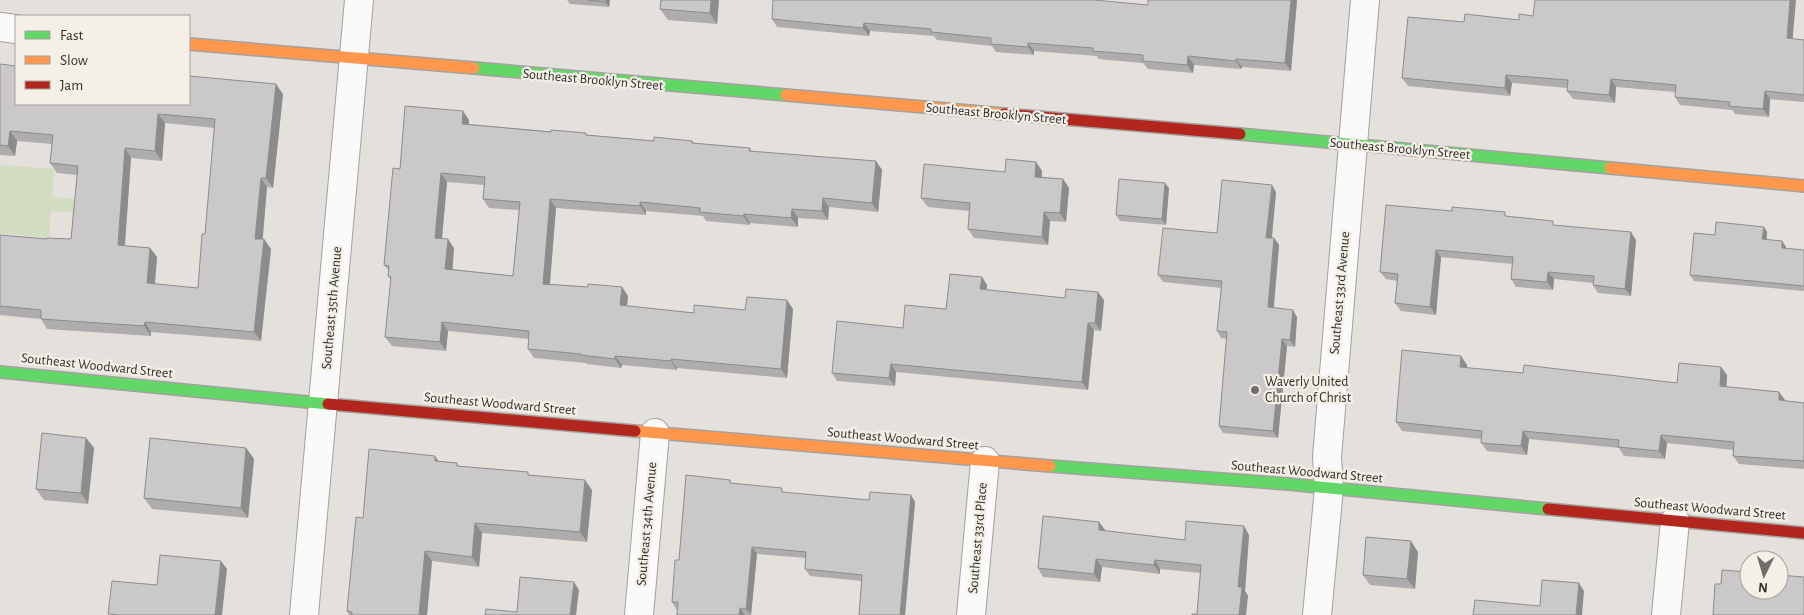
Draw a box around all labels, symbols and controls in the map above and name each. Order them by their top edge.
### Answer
legend [15,15,190,105]
text: Fast [60,28,84,43]
text: Slow [60,53,88,68]
street label: Southeast Brooklyn Street [522,67,664,93]
text: Jam [60,78,83,93]
street label: Southeast Brooklyn Street [925,101,1067,127]
street label: Southeast Brooklyn Street [1329,136,1471,162]
street label: Southeast 33rd Avenue [1328,231,1352,355]
street label: Southeast 35th Avenue [320,246,344,370]
street label: Southeast Woodward Street [20,351,174,381]
place label: Waverly United Church of Christ [1265,375,1352,405]
marker: Waverly United Church of Christ [1249,384,1261,396]
street label: Southeast Woodward Street [423,390,577,418]
street label: Southeast Woodward Street [826,425,980,453]
street label: Southeast Woodward Street [1230,458,1384,486]
street label: Southeast 34th Avenue [635,461,659,587]
street label: Southeast 33rd Place [966,482,990,594]
street label: Southeast Woodward Street [1633,495,1787,523]
north arrow [1739,550,1789,600]
text: N [1757,580,1768,594]

